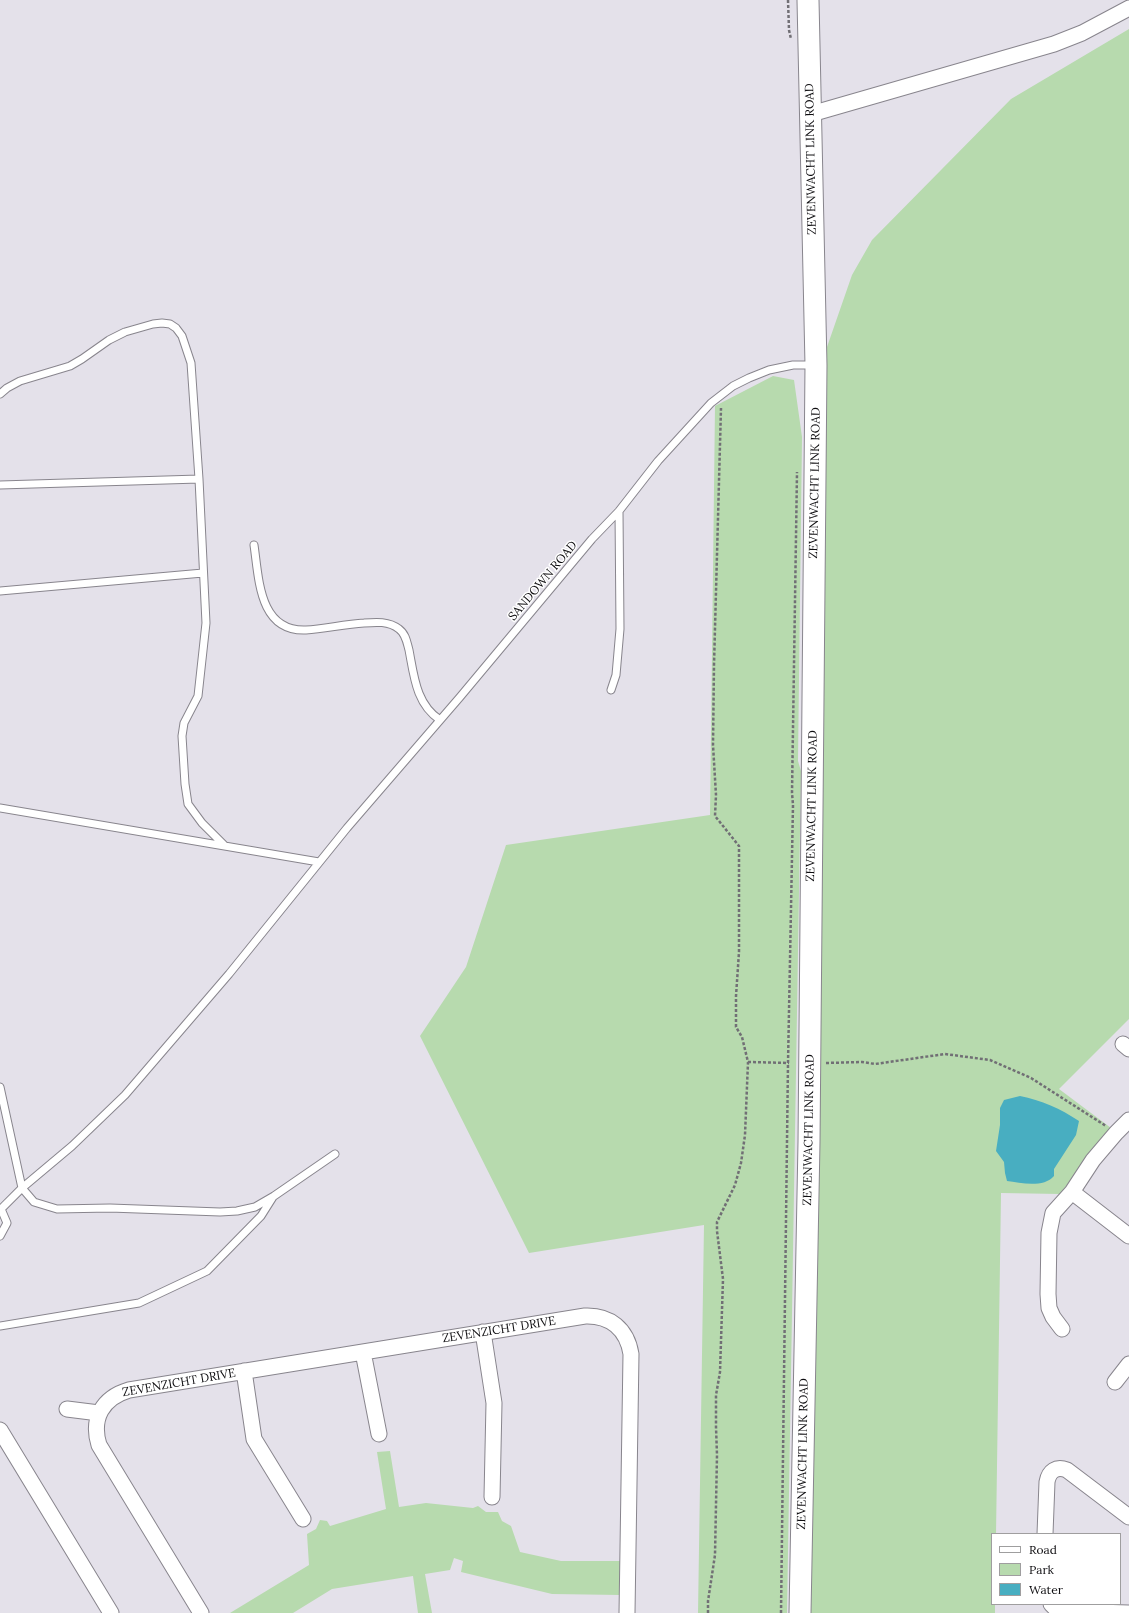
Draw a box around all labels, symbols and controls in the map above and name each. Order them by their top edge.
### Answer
street label: ZEVENWACHT LINK ROAD [802,83,820,235]
street label: ZEVENWACHT LINK ROAD [806,407,824,559]
street label: SANDOWN ROAD [506,538,580,624]
street label: ZEVENWACHT LINK ROAD [803,730,821,882]
street label: ZEVENWACHT LINK ROAD [800,1054,818,1206]
street label: ZEVENZICHT DRIVE [441,1314,557,1346]
street label: ZEVENZICHT DRIVE [121,1366,237,1400]
street label: ZEVENWACHT LINK ROAD [794,1378,812,1530]
legend [991,1533,1121,1605]
text: Road [1029,1542,1057,1557]
text: Park [1029,1562,1054,1577]
text: Water [1029,1582,1063,1597]

